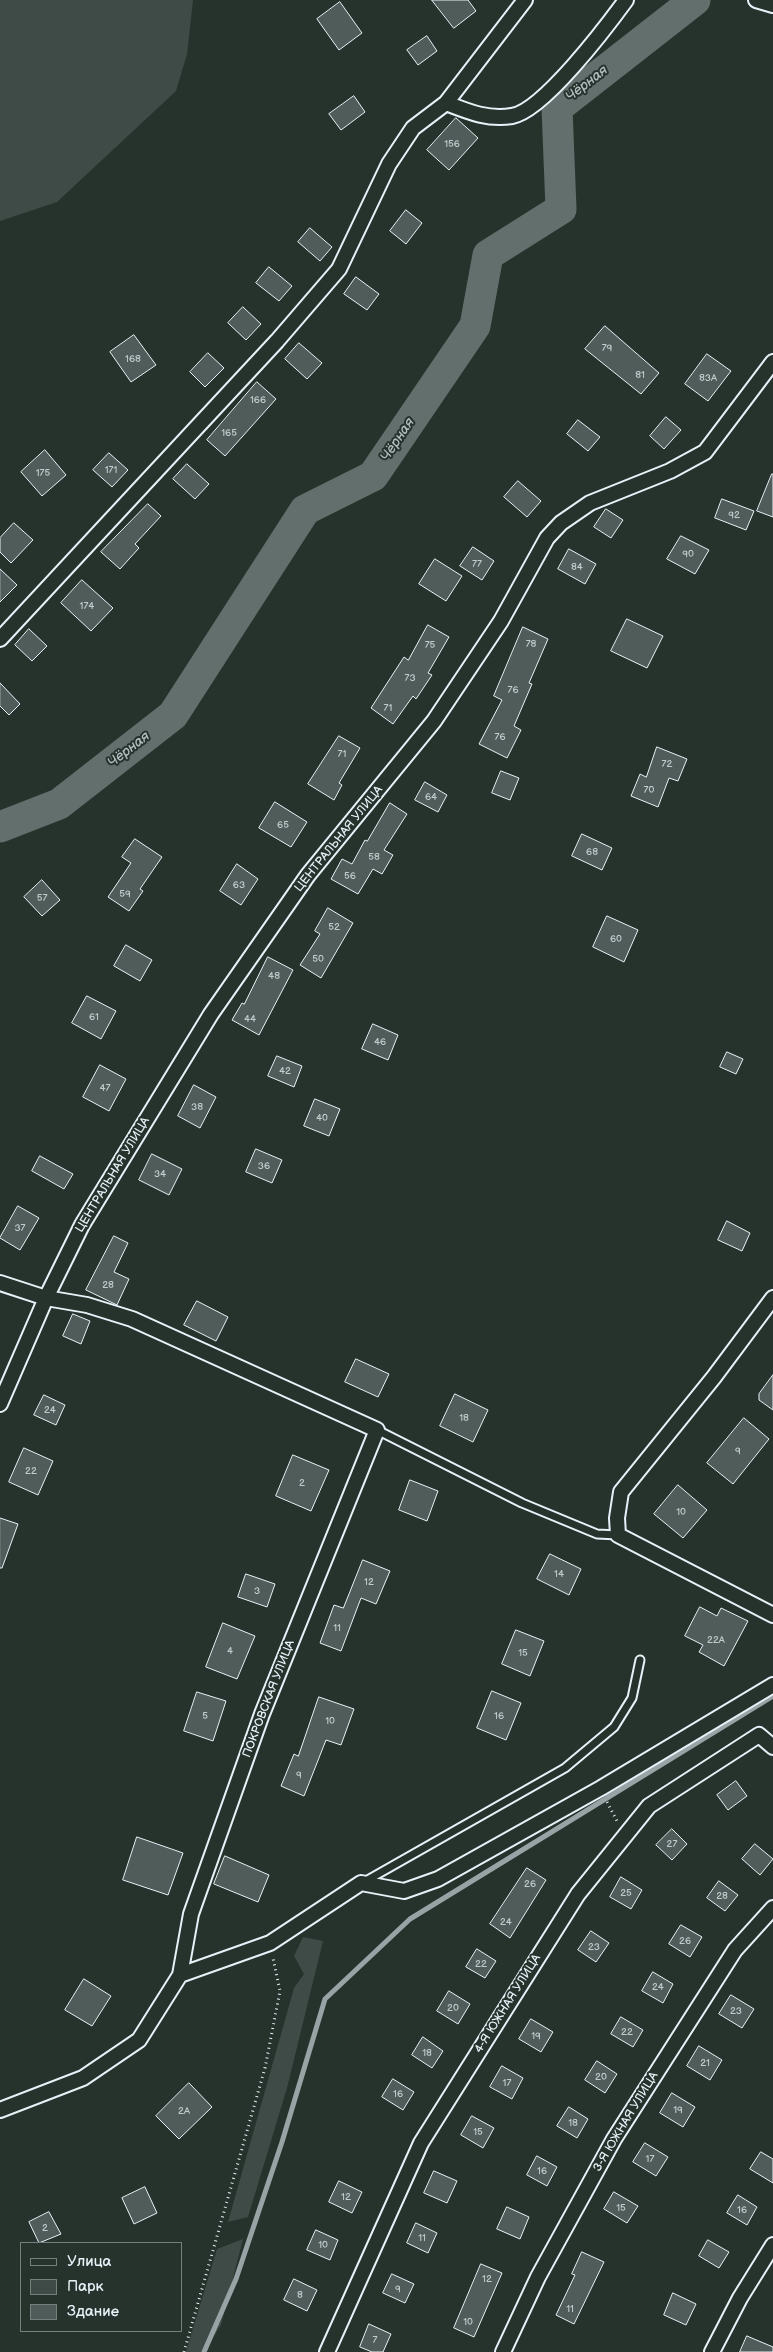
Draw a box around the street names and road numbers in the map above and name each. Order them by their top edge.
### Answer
street label: ЦЕНТРАЛЬНАЯ УЛИЦА [292,783,386,895]
street label: ЦЕНТРАЛЬНАЯ УЛИЦА [73,1115,153,1235]
street label: ПОКРОВСКАЯ УЛИЦА [240,1638,298,1760]
street label: 4-Я ЮЖНАЯ УЛИЦА [472,1952,544,2056]
street label: 3-Я ЮЖНАЯ УЛИЦА [591,2070,661,2174]

